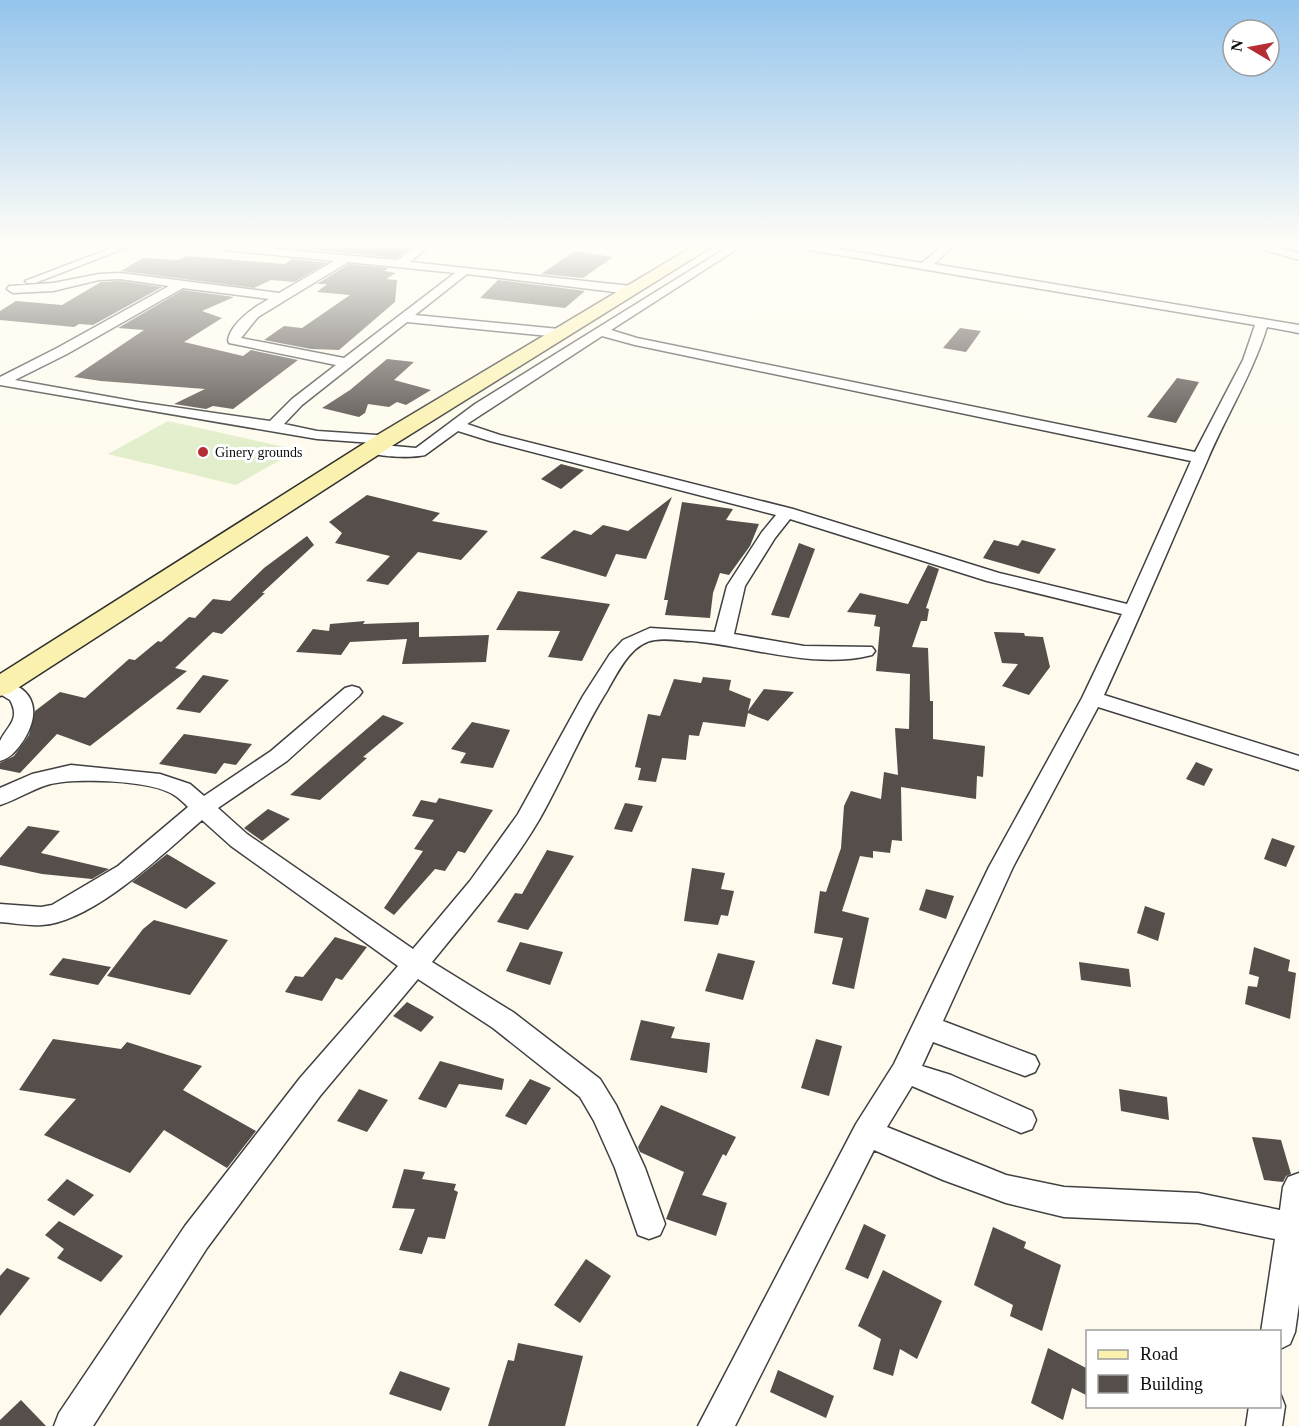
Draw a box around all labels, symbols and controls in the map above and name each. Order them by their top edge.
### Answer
north arrow [1221,18,1281,78]
text: N [1227,38,1246,53]
marker: Ginery grounds [196,445,210,459]
place label: Ginery grounds [215,445,303,460]
legend [1086,1330,1281,1408]
text: Road [1140,1344,1178,1364]
text: Building [1140,1374,1203,1394]

